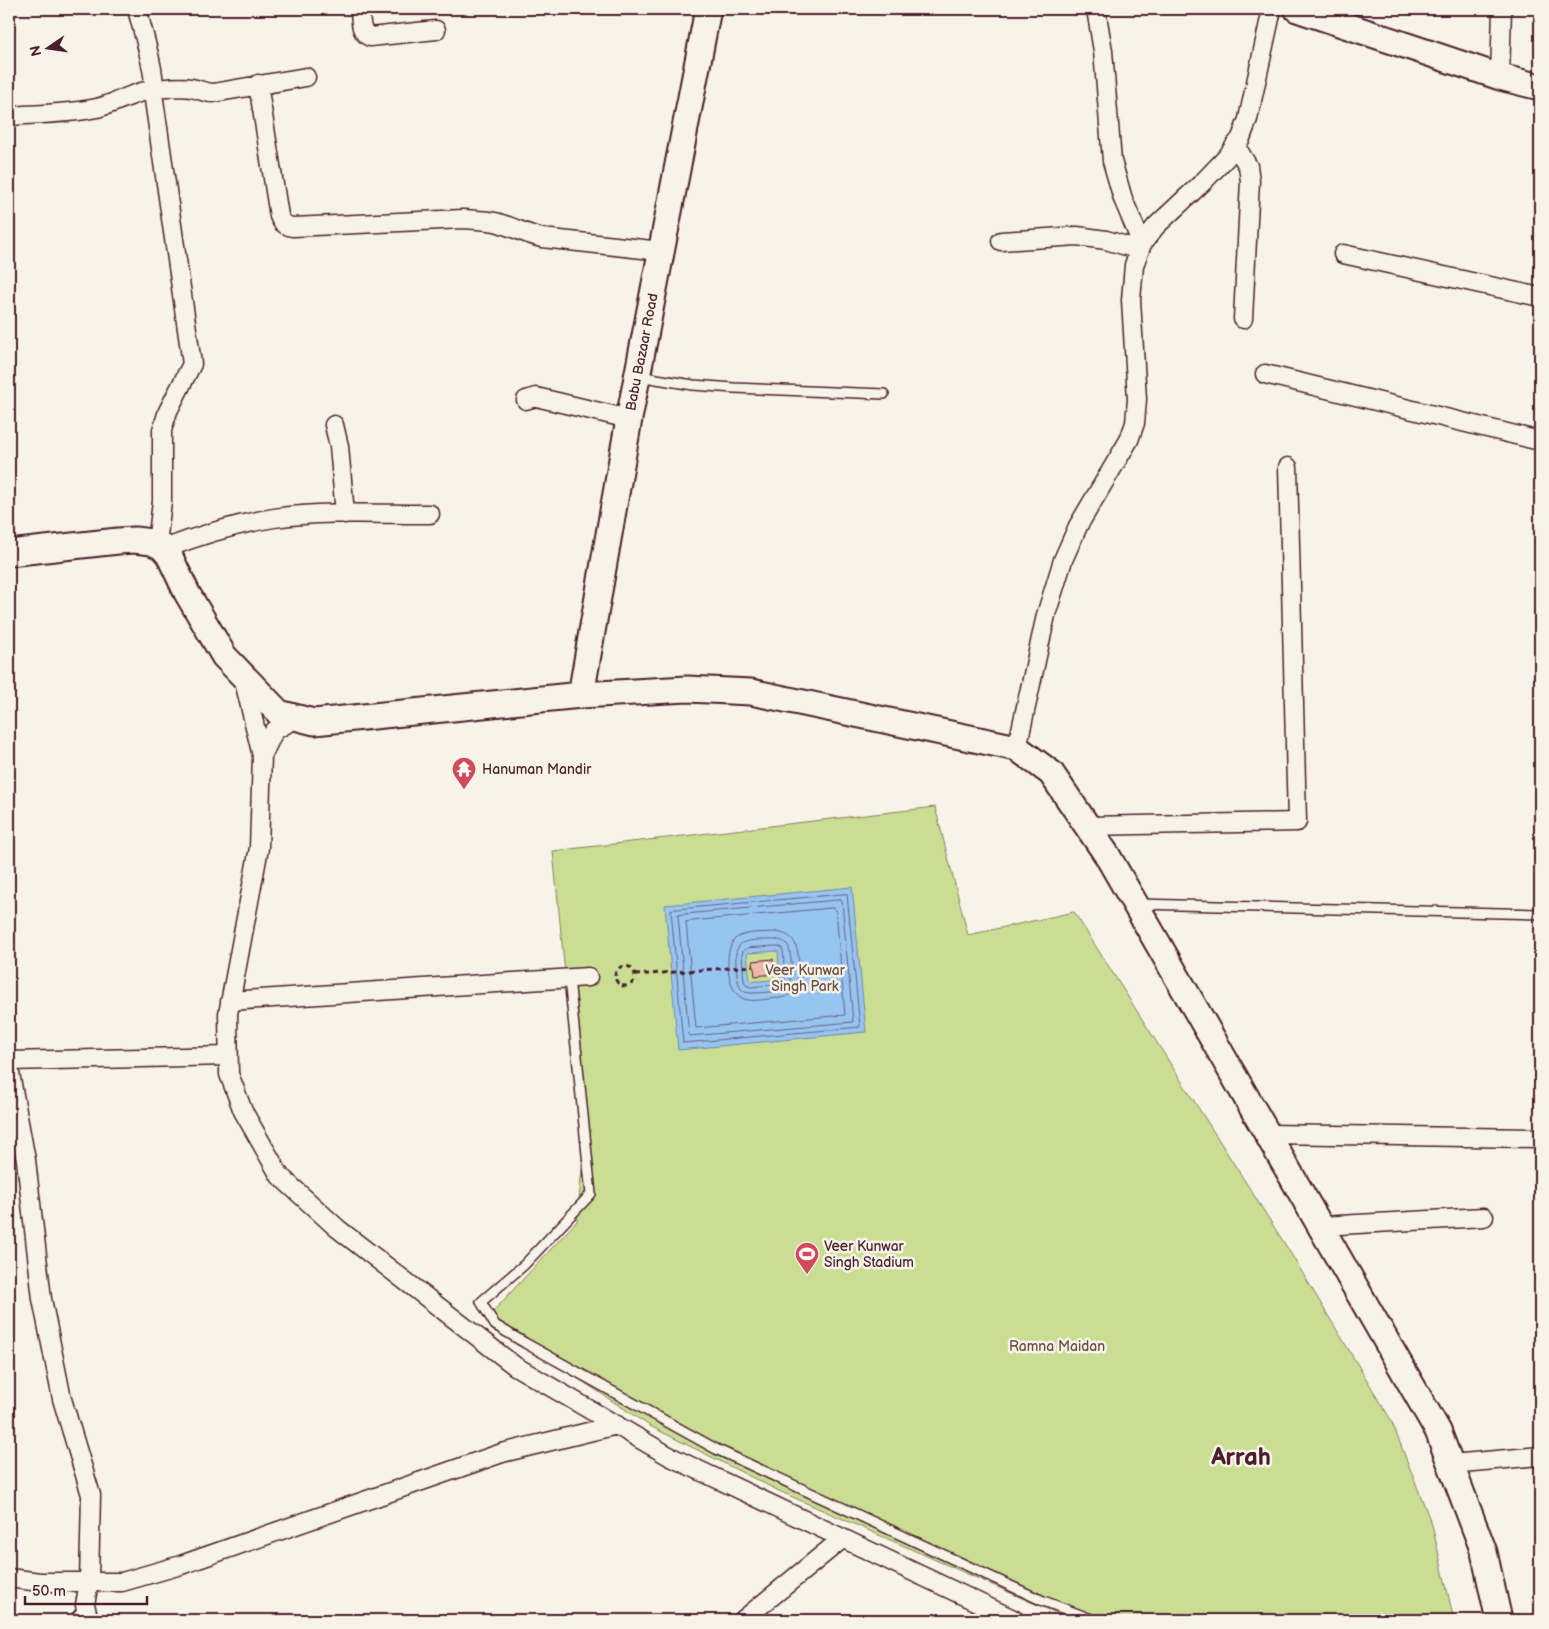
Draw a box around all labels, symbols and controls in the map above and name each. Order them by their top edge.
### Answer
north arrow [22,22,72,72]
text: N [26,44,45,58]
street label: Babu Bazaar Road [622,292,662,412]
temple icon: Hanuman Mandir [451,756,477,790]
place label: Hanuman Mandir [482,761,592,778]
park label: Veer Kunwar Singh Park [765,962,846,995]
place label: Veer Kunwar Singh Stadium [824,1238,914,1271]
sports icon: Veer Kunwar Singh Stadium [794,1241,820,1275]
park label: Ramna Maidan [1009,1338,1105,1355]
district label: Arrah [1210,1443,1271,1472]
scale bar [25,1574,148,1606]
text: 50 m [32,1582,66,1601]

